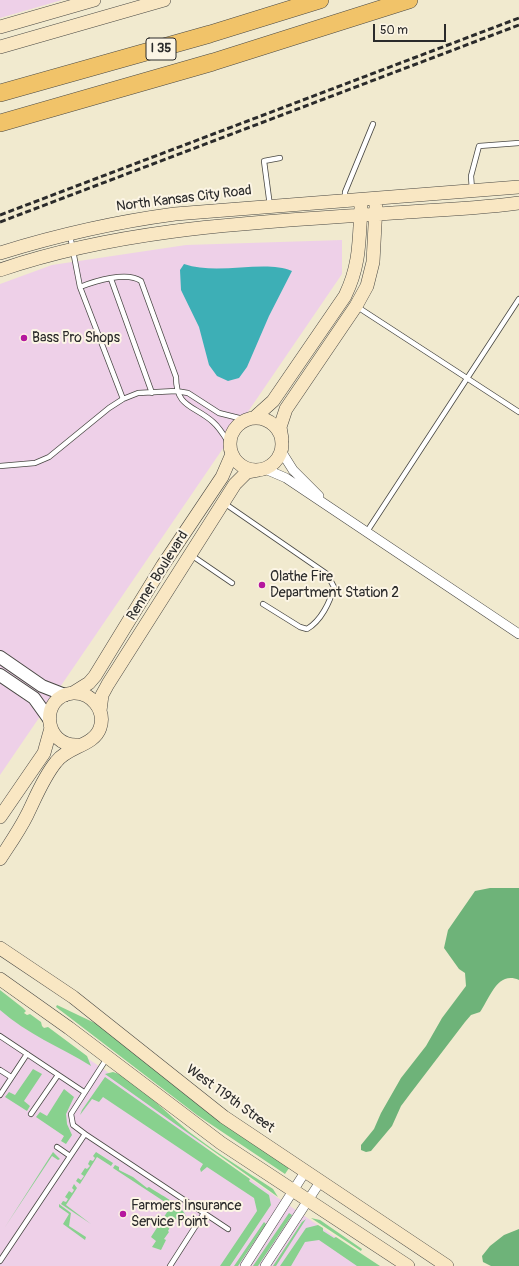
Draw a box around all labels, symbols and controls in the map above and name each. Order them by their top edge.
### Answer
scale bar [375,16,448,42]
text: 50 m [380,23,408,38]
road number: I 35 [146,38,176,60]
street label: North Kansas City Road [115,182,253,216]
place label: Bass Pro Shops [32,330,120,346]
marker: Bass Pro Shops [19,333,29,343]
street label: Renner Boulevard [124,528,192,624]
place label: Olathe Fire Department Station 2 [270,569,399,602]
marker: Olathe Fire Department Station 2 [257,580,267,590]
street label: West 119th Street [183,1061,277,1137]
place label: Farmers Insurance Service Point [131,1198,241,1230]
marker: Farmers Insurance Service Point [118,1209,128,1219]

